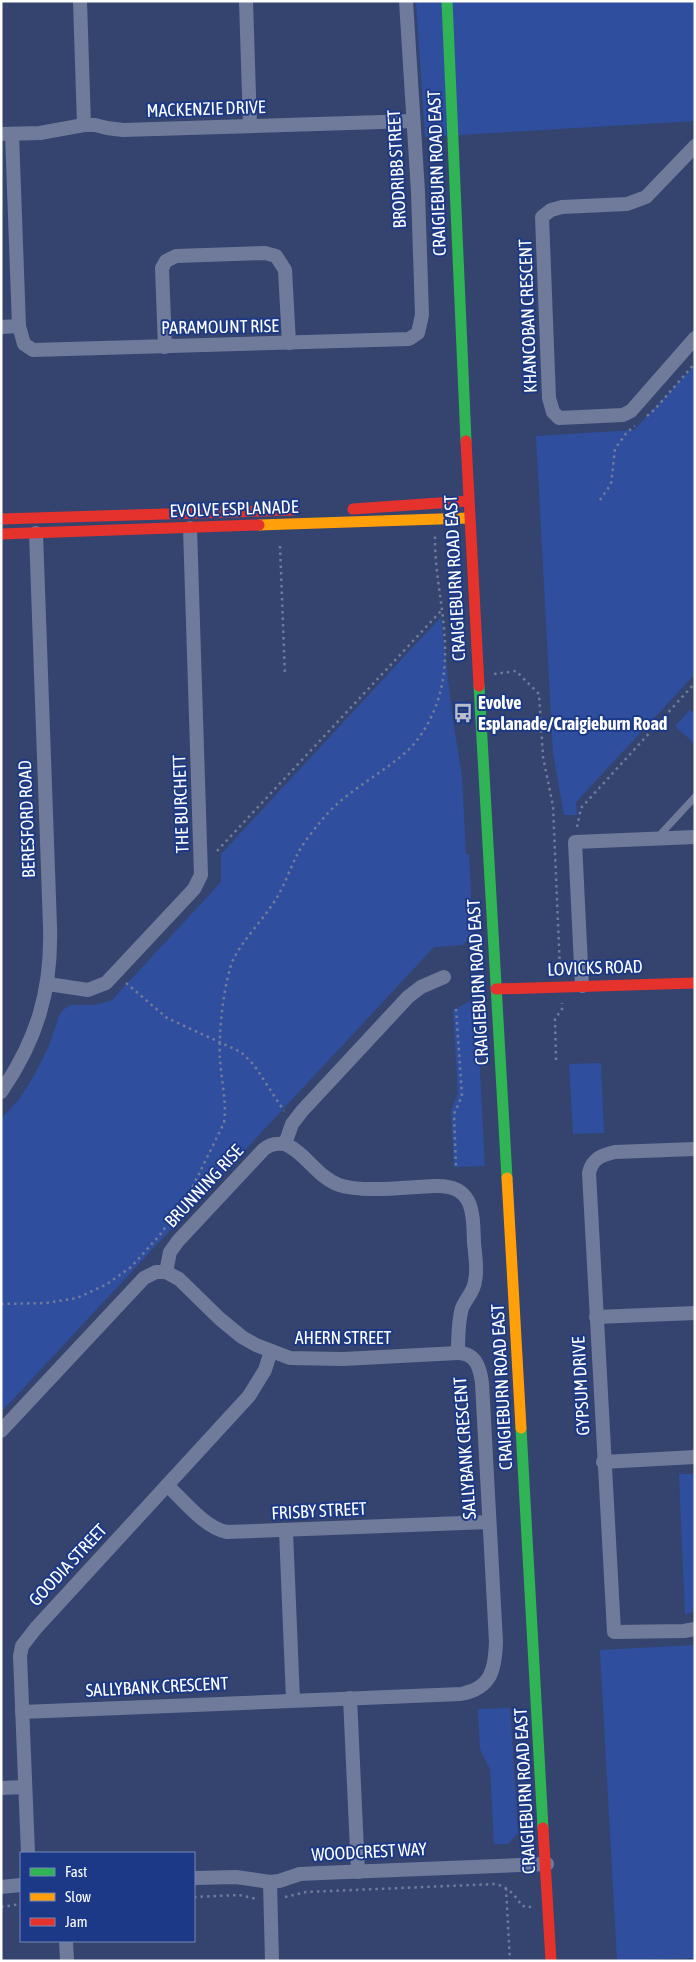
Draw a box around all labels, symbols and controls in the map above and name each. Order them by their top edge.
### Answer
street label: CRAIGIEBURN ROAD EAST [423,90,450,256]
street label: MACKENZIE DRIVE [146,96,266,121]
street label: BRODRIBB STREET [383,109,410,229]
street label: KHANCOBAN CRESCENT [514,239,541,393]
street label: PARAMOUNT RISE [161,315,279,338]
street label: CRAIGIEBURN ROAD EAST [440,494,469,662]
street label: EVOLVE ESPLANADE [169,496,299,521]
place label: Evolve Esplanade/Craigieburn Road [478,692,667,734]
bus stop icon: Evolve Esplanade/Craigieburn Road [452,702,474,724]
street label: THE BURCHETT [168,754,193,854]
street label: BERESFORD ROAD [14,760,39,878]
street label: CRAIGIEBURN ROAD EAST [463,898,492,1066]
street label: LOVICKS ROAD [547,955,643,980]
street label: BRUNNING RISE [160,1140,247,1231]
street label: CRAIGIEBURN ROAD EAST [487,1303,516,1471]
street label: AHERN STREET [295,1327,391,1348]
street label: GYPSUM DRIVE [567,1336,594,1436]
street label: SALLYBANK CRESCENT [449,1376,480,1520]
street label: FRISBY STREET [271,1498,367,1523]
street label: GOODIA STREET [24,1519,111,1610]
street label: SALLYBANK CRESCENT [85,1672,229,1701]
street label: CRAIGIEBURN ROAD EAST [510,1707,539,1875]
street label: WOODCREST WAY [311,1838,427,1865]
legend [20,1852,195,1942]
text: Fast [65,1863,87,1880]
text: Slow [65,1888,91,1905]
text: Jam [65,1913,88,1930]

